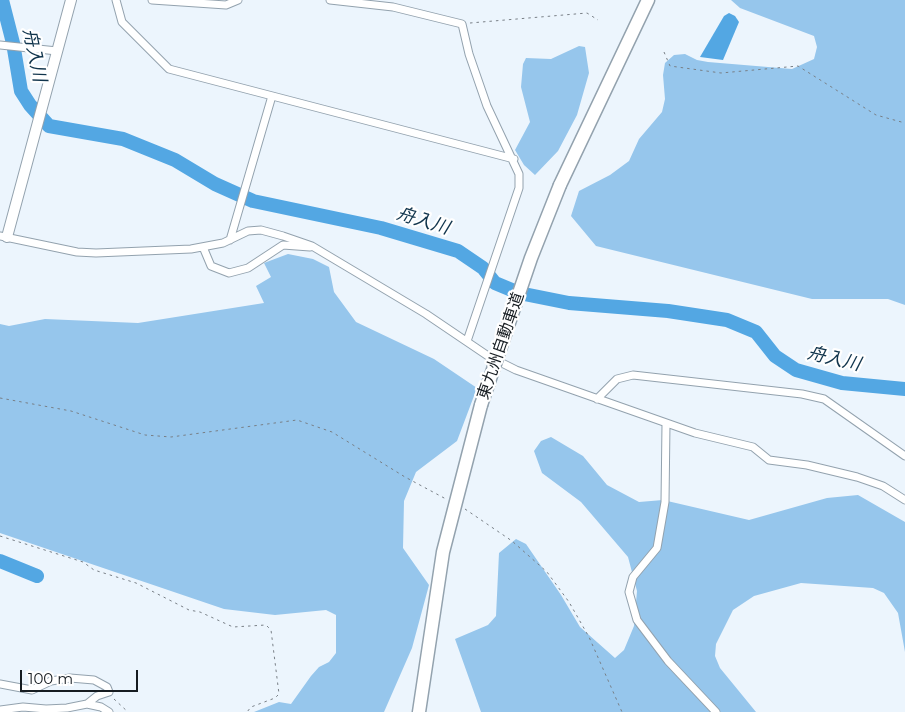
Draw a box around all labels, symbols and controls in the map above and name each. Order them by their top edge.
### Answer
water label: 舟入川 [18,26,50,84]
water label: 舟入川 [394,203,452,239]
street label: 東九州自動車道 [474,290,528,402]
water label: 舟入川 [805,342,863,376]
scale bar [22,660,140,692]
text: 100 m [28,669,73,688]

